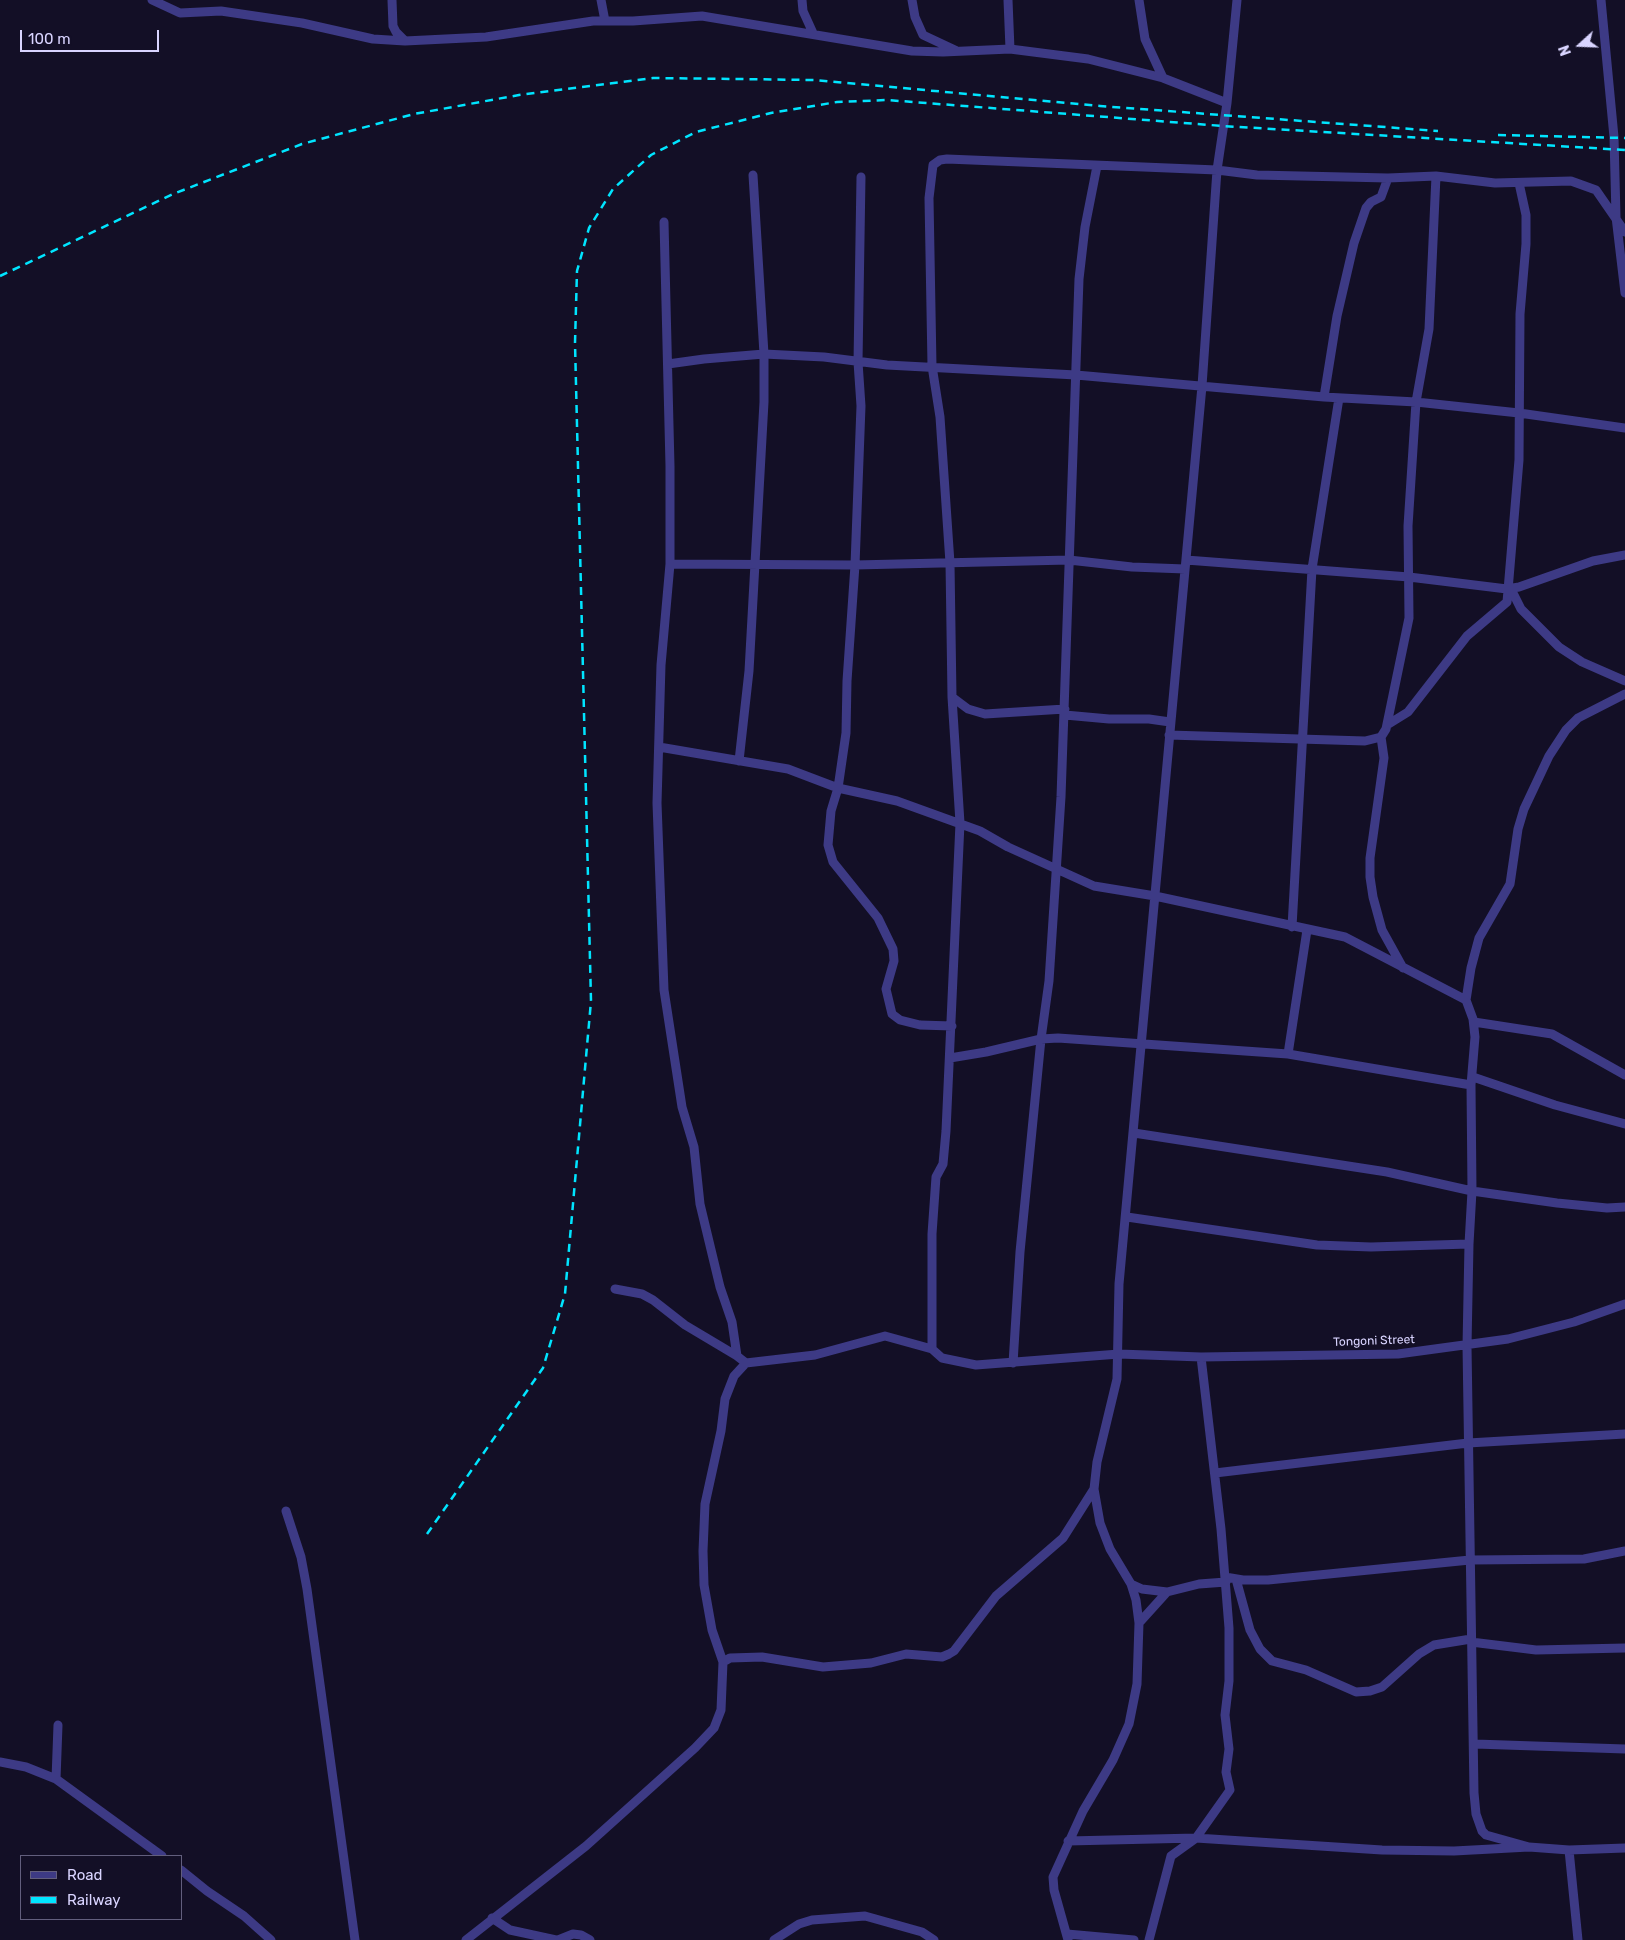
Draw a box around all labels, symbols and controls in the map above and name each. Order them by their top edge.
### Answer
scale bar [22,20,161,52]
north arrow [1555,20,1605,70]
text: 100 m [28,30,70,48]
text: N [1556,43,1575,58]
street label: Tongoni Street [1333,1332,1415,1350]
legend [20,1855,182,1920]
text: Road [67,1866,103,1884]
text: Railway [67,1891,121,1909]

